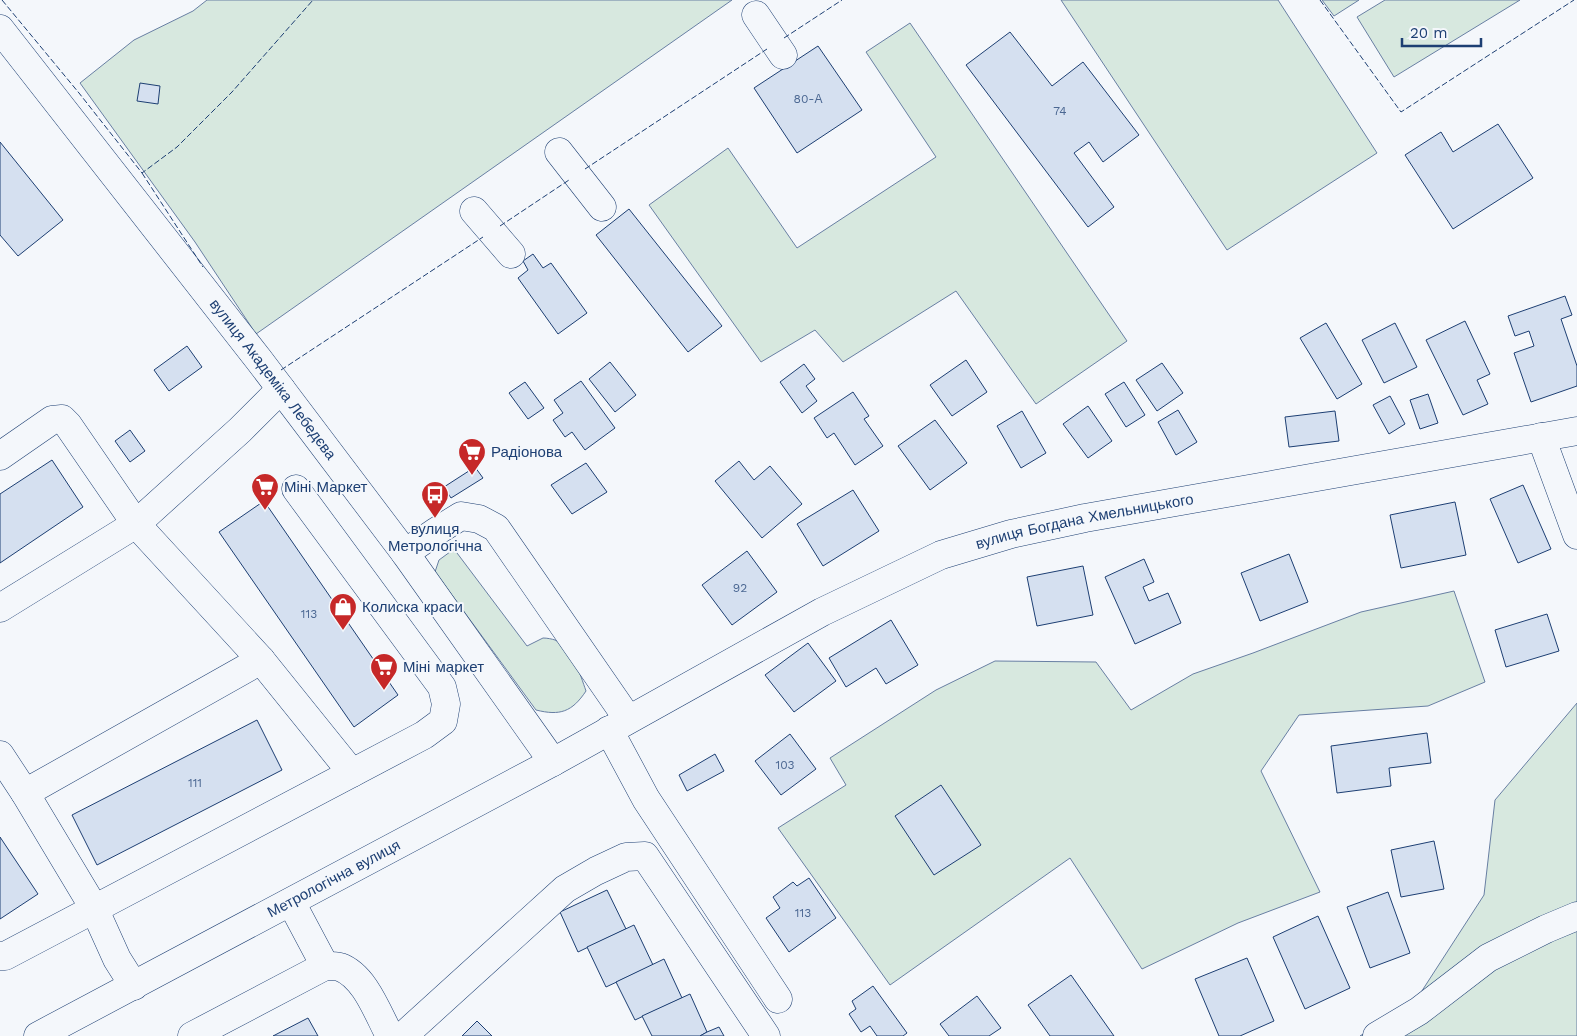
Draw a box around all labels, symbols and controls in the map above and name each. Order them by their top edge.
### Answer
scale bar [1402,15,1481,47]
text: 20 m [1410,24,1448,42]
house number: 80-А [794,92,822,106]
house number: 74 [1053,104,1067,118]
street label: вулиця Академіка Лебедєва [206,295,340,464]
supermarket icon: Радіонова [457,437,487,476]
place label: Радіонова [491,443,563,461]
supermarket icon: Міні Маркет [250,472,280,511]
place label: Міні Маркет [284,478,367,496]
bus stop icon: вулиця Метрологічна [420,480,450,519]
street label: вулиця Богдана Хмельницького [973,490,1195,553]
place label: вулиця Метрологічна [388,520,483,555]
house number: 92 [733,581,747,595]
shop icon: Колиска краси [328,592,358,631]
place label: Колиска краси [362,598,463,616]
house number: 113 [301,607,317,621]
supermarket icon: Міні маркет [369,652,399,691]
place label: Міні маркет [403,658,484,676]
house number: 103 [776,758,794,772]
house number: 111 [188,776,202,790]
street label: Метрологічна вулиця [264,836,403,921]
house number: 113 [795,906,811,920]

